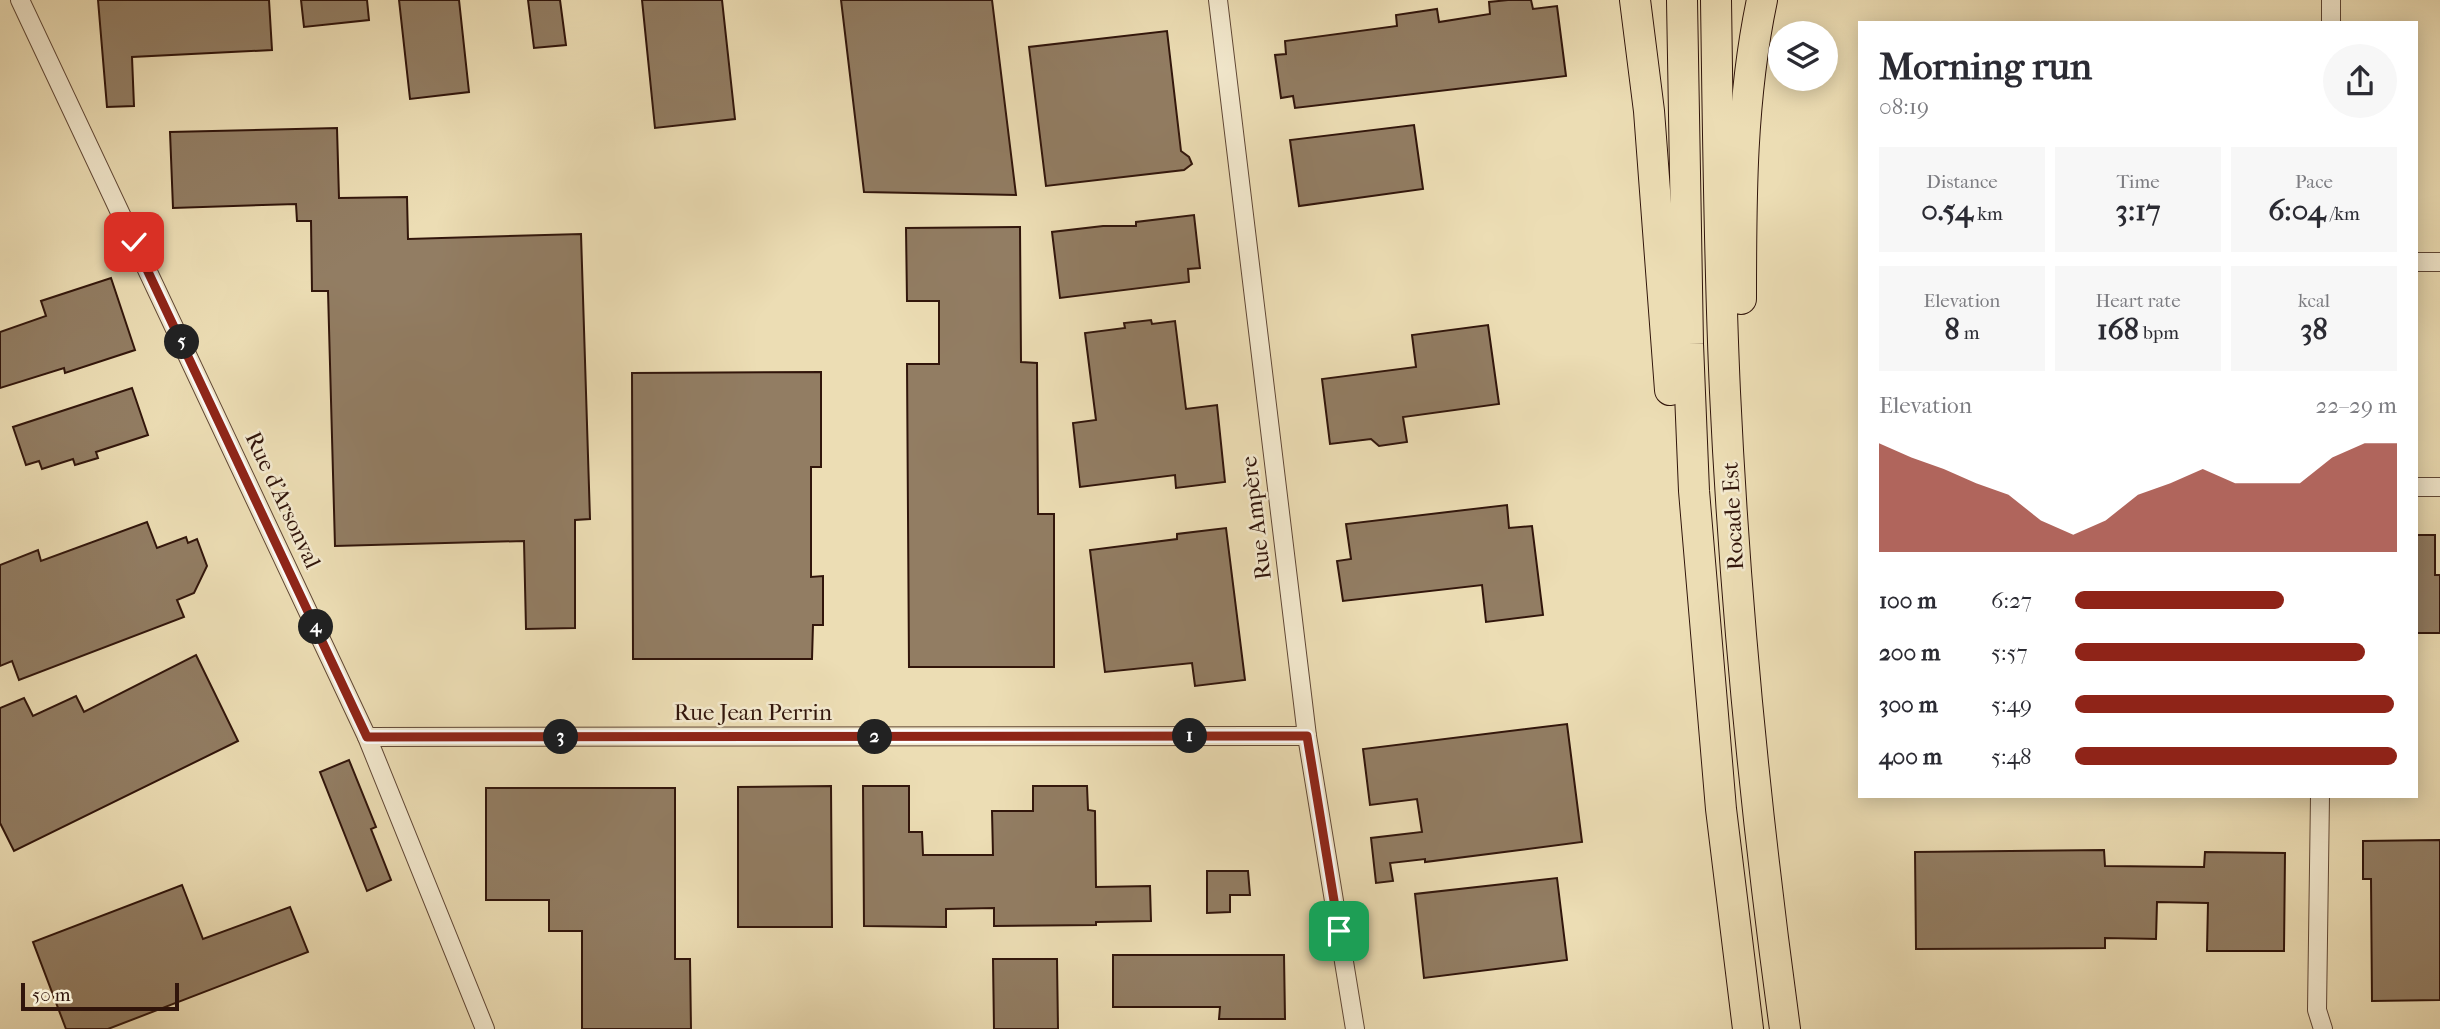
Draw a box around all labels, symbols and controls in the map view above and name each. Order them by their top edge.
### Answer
map controls [1768,21,1838,91]
button: layers [1768,21,1838,91]
text: Morning run [1879,44,2092,89]
button: share [2323,44,2397,118]
text: 08:19 [1879,93,1929,120]
text: Distance [1926,171,1998,193]
text: Time [2116,171,2160,193]
text: Pace [2295,171,2333,193]
text: 0.54 [1921,193,1973,228]
text: 3:17 [2116,193,2160,228]
text: 6:04 [2268,193,2326,228]
text: km [1973,203,2003,225]
text: /km [2326,203,2360,225]
pin [104,212,164,272]
icon: check [115,223,153,261]
text: Elevation [1924,290,2000,312]
text: Heart rate [2095,290,2181,312]
text: kcal [2298,290,2330,312]
text: 8 [1945,312,1960,347]
text: 168 [2097,312,2139,347]
text: 38 [2300,312,2328,347]
text: m [1960,322,1979,344]
text: bpm [2139,322,2179,344]
pin: 5 [164,324,200,360]
text: 5 [177,330,186,352]
text: Elevation [1879,392,1972,419]
text: 22–29 m [2315,392,2397,419]
street label: Rue d'Arsonval [240,427,327,573]
street label: Rue Ampère [1235,455,1277,581]
street label: Rocade Est [1717,461,1749,571]
text: 100 m [1879,587,1937,614]
text: 6:27 [1991,587,2032,614]
pin: 4 [298,610,334,644]
text: 4 [310,615,321,637]
text: 200 m [1879,639,1940,666]
text: 5:57 [1991,639,2028,666]
text: 300 m [1879,691,1938,718]
text: 5:49 [1991,691,2032,718]
street label: Rue Jean Perrin [674,699,833,726]
pin: 1 [1172,718,1208,754]
pin: 3 [544,720,578,754]
pin: 2 [858,720,892,754]
text: 1 [1186,724,1193,746]
text: 3 [557,725,564,747]
text: 2 [870,725,879,747]
text: 400 m [1879,743,1942,770]
text: 5:48 [1991,743,2032,770]
pin [1309,901,1369,961]
icon: arrive [1320,912,1358,950]
scale bar [21,980,178,1012]
text: 50 m [32,984,71,1006]

